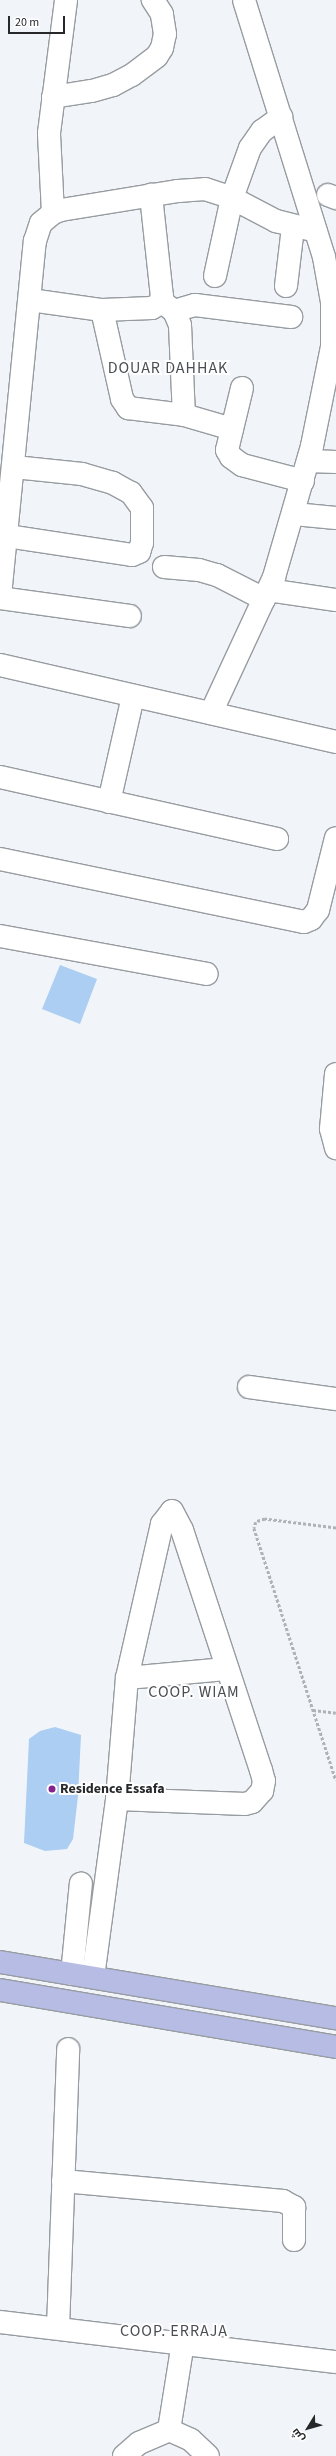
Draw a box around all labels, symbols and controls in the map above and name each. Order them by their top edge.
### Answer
scale bar [10,8,67,34]
text: 20 m [15,14,39,31]
district label: DOUAR DAHHAK [108,358,228,378]
district label: COOP. WIAM [148,1682,240,1702]
place label: Residence Essafa [60,1781,165,1797]
marker: Residence Essafa [47,1784,57,1794]
district label: COOP. ERRAJA [120,2321,228,2341]
north arrow [288,2408,328,2448]
text: ش [288,2425,308,2446]

